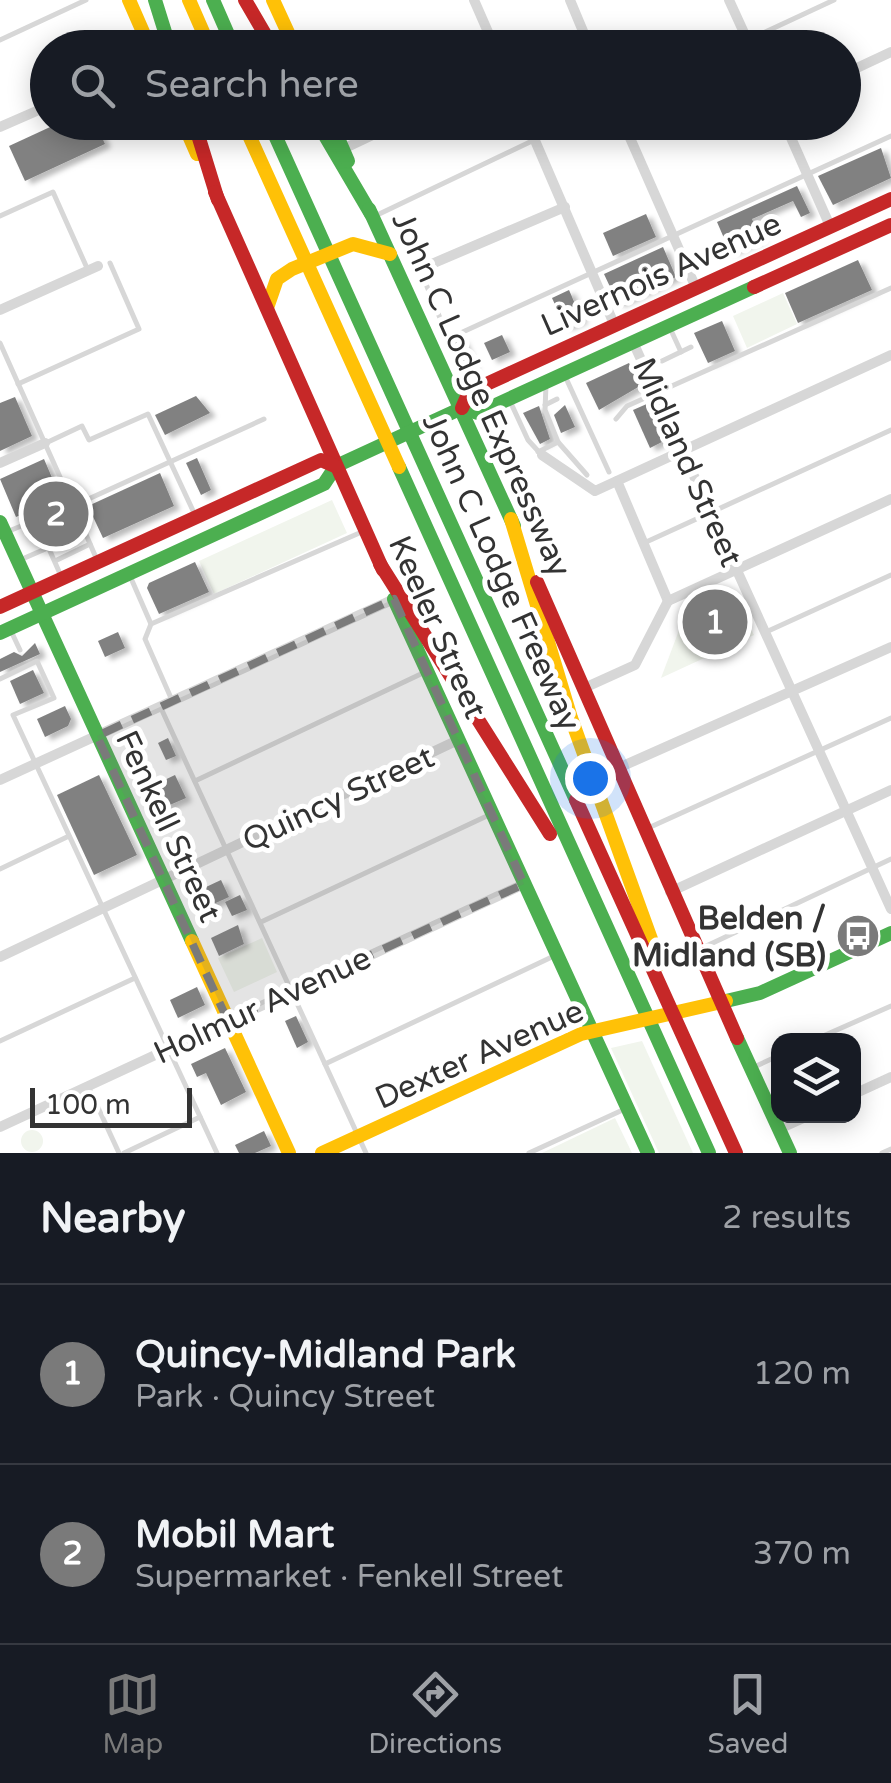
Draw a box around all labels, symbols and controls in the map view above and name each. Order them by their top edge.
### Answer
search box [30,30,861,140]
icon: search [65,58,120,113]
text: Search here [145,62,359,108]
street label: Livernois Avenue [536,205,787,345]
street label: John C Lodge Expressway [383,206,579,583]
street label: Midland Street [624,352,750,573]
street label: John C Lodge Freeway [414,408,588,737]
pin: 2 [23,476,88,552]
street label: Keeler Street [380,530,494,725]
pin: 1 [682,584,748,660]
street label: Fenkell Street [107,725,229,928]
street label: Quincy Street [237,738,440,860]
your location [565,753,616,804]
place label: Belden / Midland (SB) [632,900,826,975]
bus stop icon: Belden / Midland (SB) [835,913,881,959]
street label: Holmur Avenue [148,939,377,1073]
street label: Dexter Avenue [369,992,589,1118]
map controls [771,1033,861,1123]
button: layers [771,1033,861,1123]
scale bar [30,1083,192,1128]
text: 100 m [45,1088,131,1122]
text: Nearby [40,1193,185,1244]
text: 2 results [722,1199,851,1237]
text: Quincy-Midland Park [135,1332,516,1378]
text: 1 [62,1355,83,1393]
text: 120 m [753,1355,851,1393]
text: Park · Quincy Street [135,1378,435,1416]
text: Mobil Mart [135,1512,334,1558]
text: 2 [62,1535,83,1573]
text: 370 m [753,1535,851,1573]
text: Supermarket · Fenkell Street [135,1558,563,1596]
tab: Map [103,1667,163,1761]
tab: Directions [368,1667,502,1761]
tab: Saved [707,1667,788,1761]

